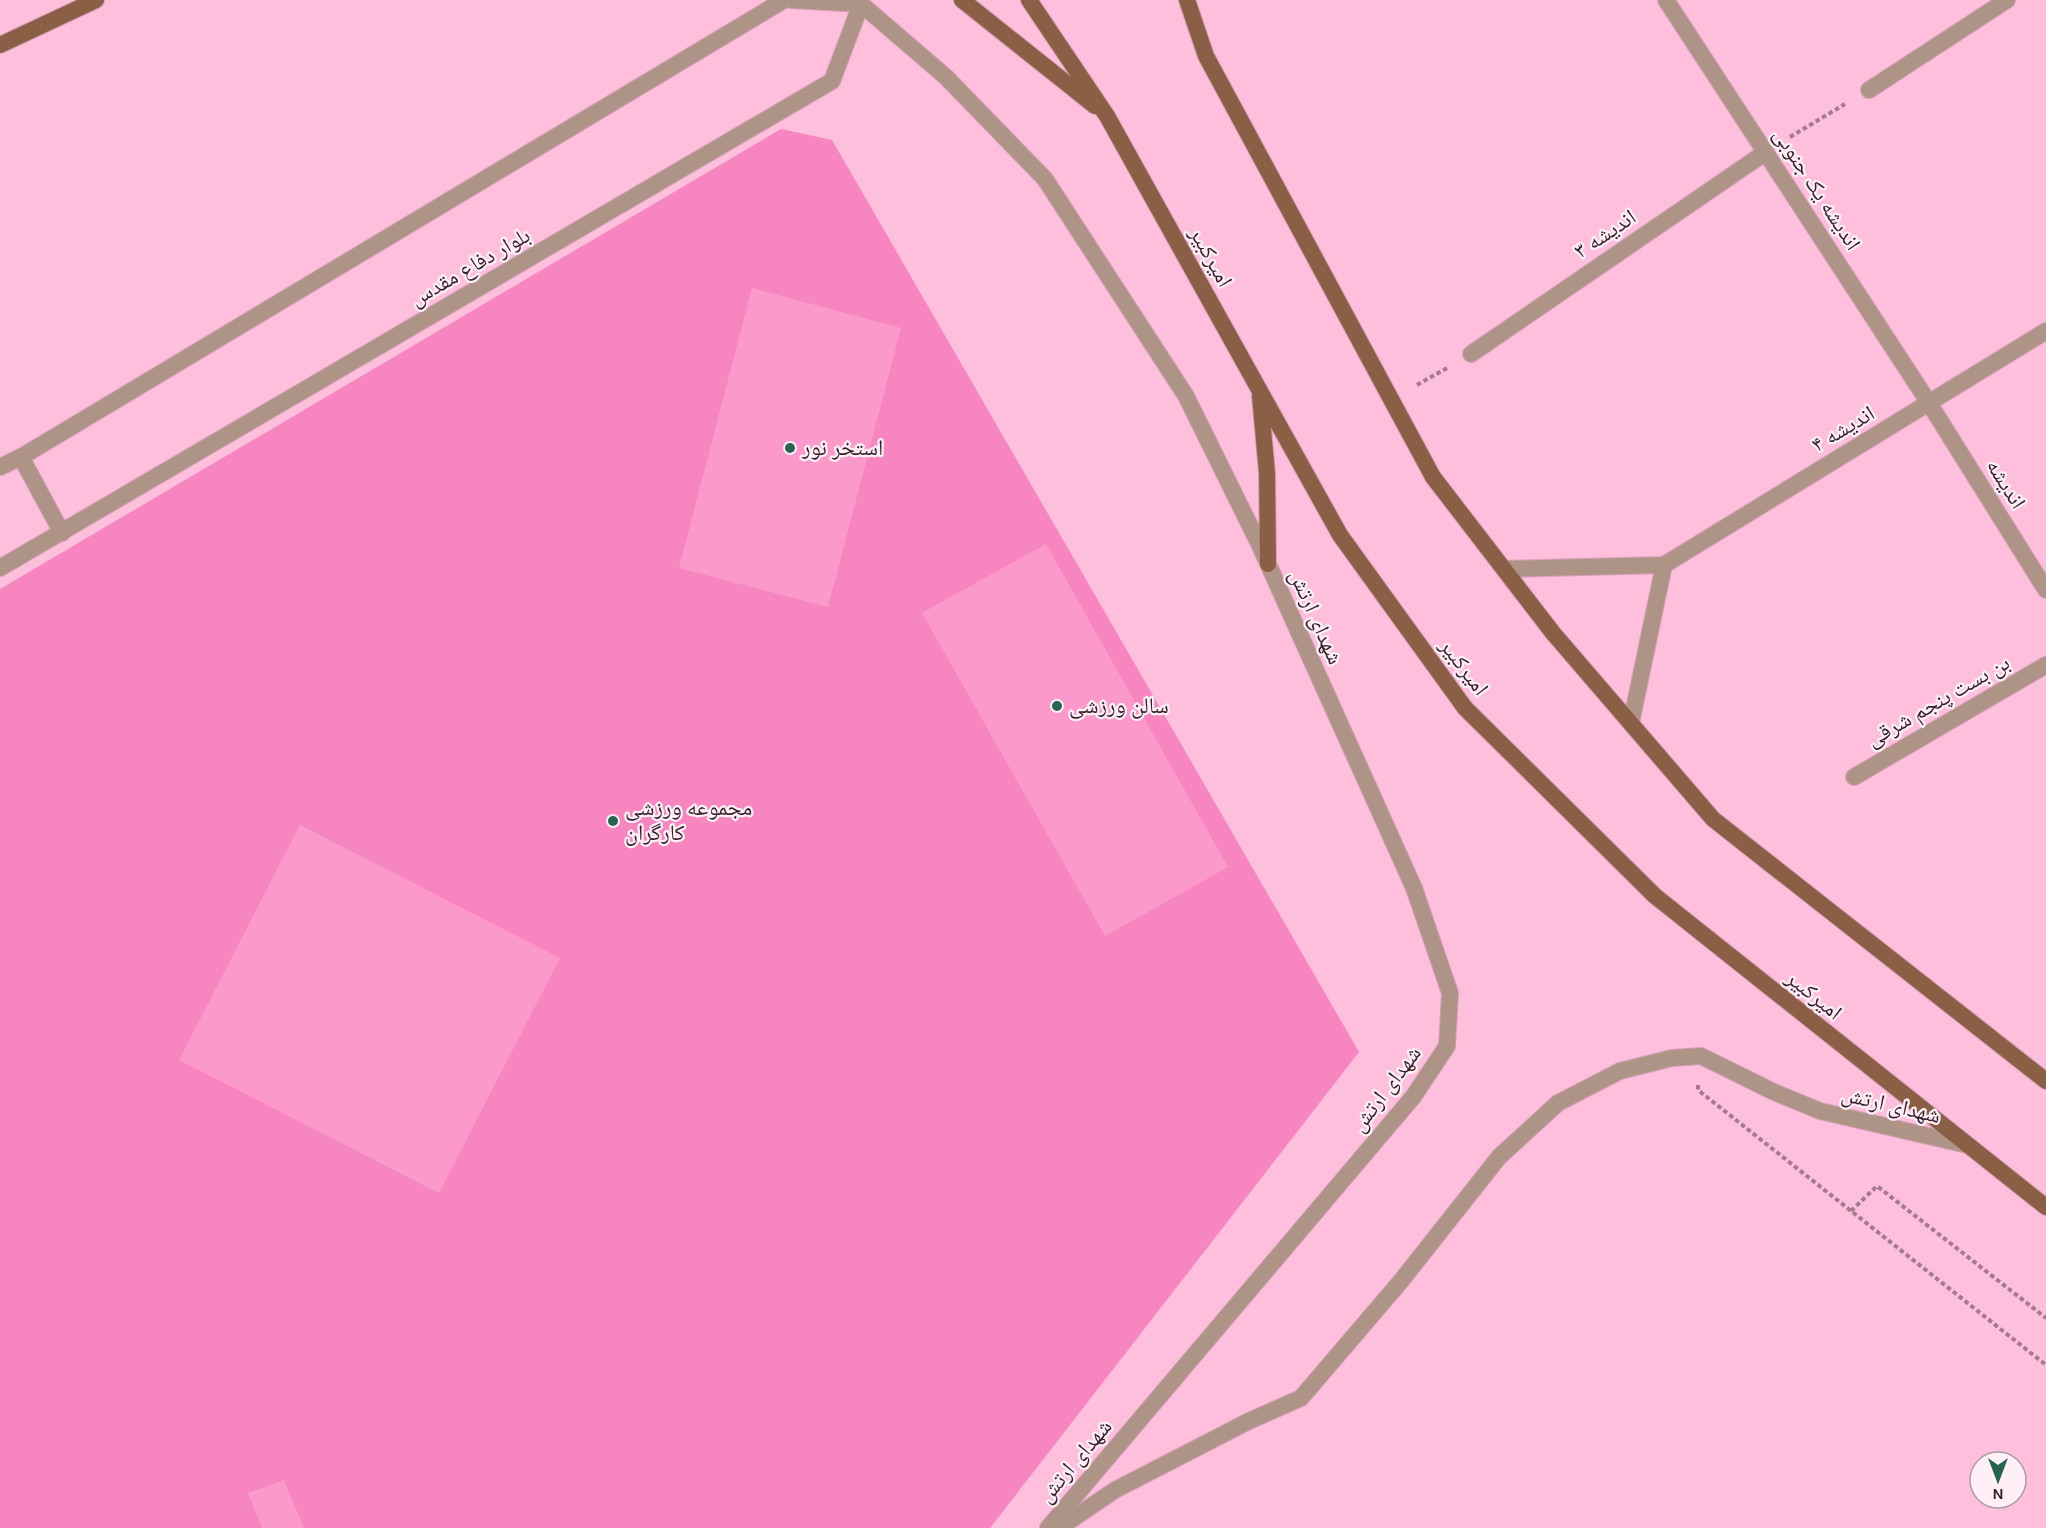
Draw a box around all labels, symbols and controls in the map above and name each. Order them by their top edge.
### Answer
street label: اندیشه یک جنوبی [1768,123,1866,255]
street label: اندیشه ۳ [1569,204,1641,264]
street label: بلوار دفاع مقدس [405,222,535,312]
street label: امیرکبیر [1184,222,1238,291]
street label: اندیشه ۴ [1807,400,1879,458]
place label: استخر نور [801,435,883,461]
marker: استخر نور [783,441,797,455]
street label: اندیشه [1981,454,2031,514]
street label: شهدای ارتش [1284,566,1348,668]
street label: امیرکبیر [1434,633,1494,701]
street label: بن بست پنجم شرقی [1862,649,2015,753]
place label: سالن ورزشی [1069,693,1169,719]
marker: سالن ورزشی [1050,699,1064,713]
place label: مجموعه ورزشی کارگران [625,795,752,846]
marker: مجموعه ورزشی کارگران [606,814,620,828]
street label: امیرکبیر [1780,964,1847,1025]
street label: شهدای ارتش [1345,1041,1427,1137]
street label: شهدای ارتش [1839,1081,1943,1129]
street label: شهدای ارتش [1033,1414,1117,1508]
north arrow [1968,1450,2028,1510]
text: N [1992,1485,2004,1504]

